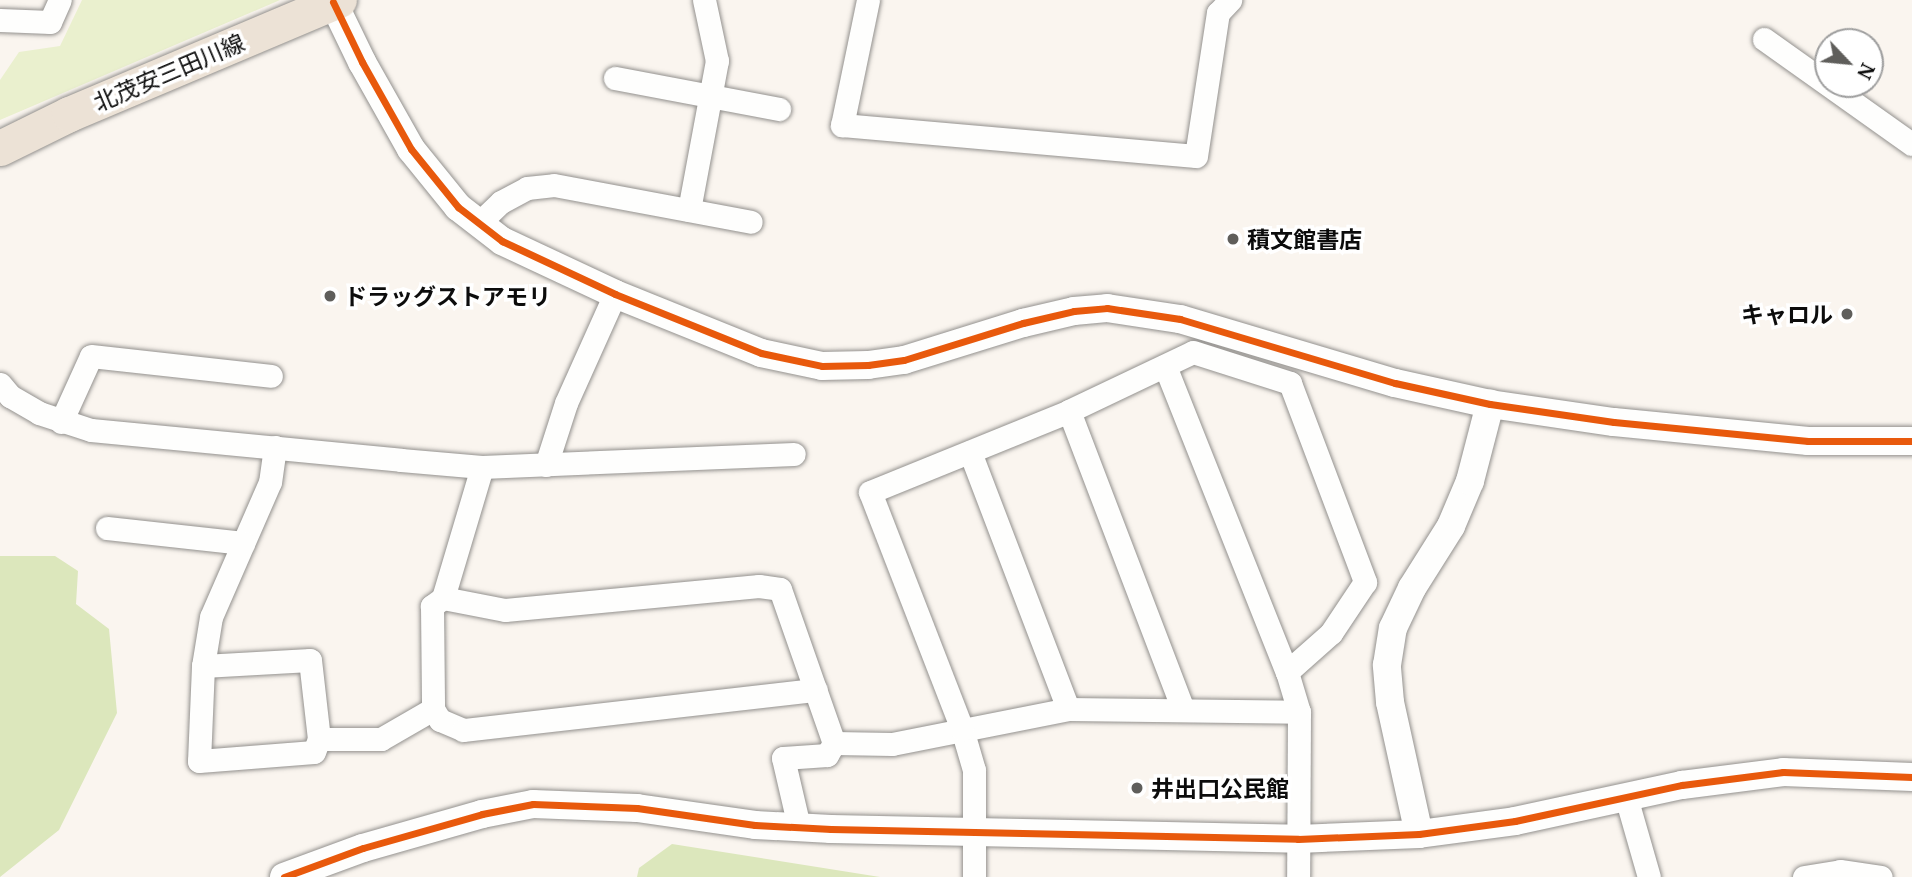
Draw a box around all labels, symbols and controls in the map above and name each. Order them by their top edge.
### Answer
street label: 北茂安三田川線 [90,28,248,116]
north arrow [1814,28,1884,98]
text: N [1851,59,1881,84]
place label: 積文館書店 [1247,225,1362,253]
marker: 積文館書店 [1225,231,1241,247]
place label: ドラッグストアモリ [344,282,551,310]
marker: ドラッグストアモリ [322,288,338,304]
place label: キャロル [1741,300,1833,328]
marker: キャロル [1839,306,1855,322]
place label: 井出口公民館 [1151,774,1289,802]
marker: 井出口公民館 [1129,780,1145,796]

